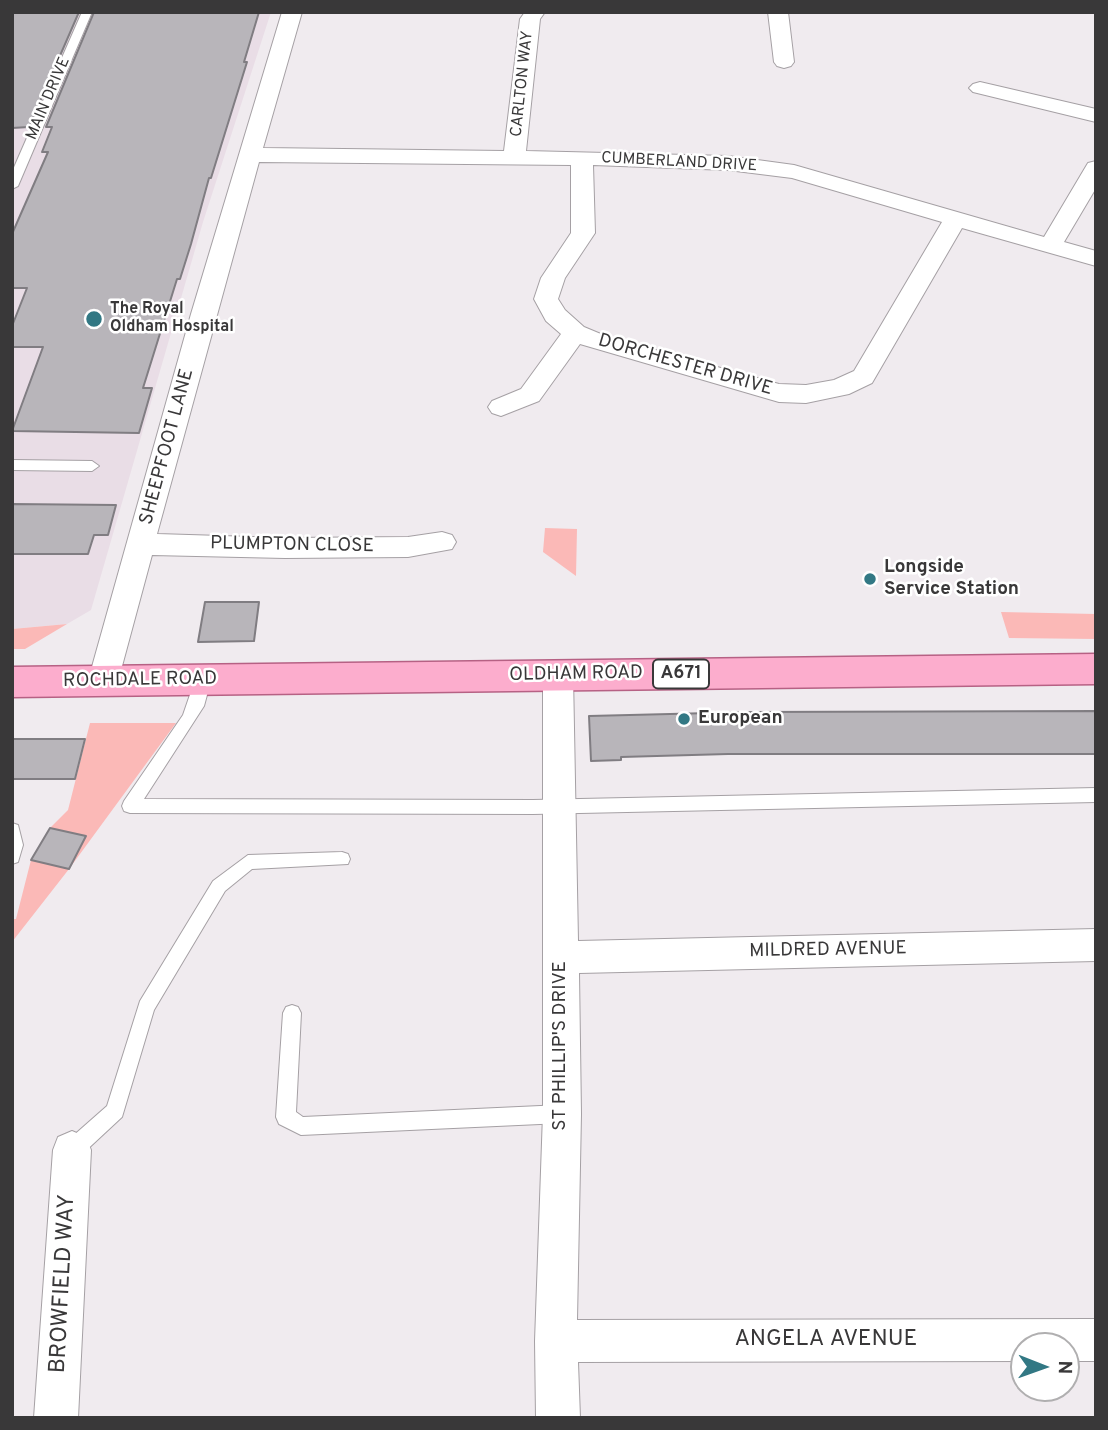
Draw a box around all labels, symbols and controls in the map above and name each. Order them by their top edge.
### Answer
street label: CARLTON WAY [508,30,538,138]
street label: MAIN DRIVE [23,55,75,143]
street label: CUMBERLAND DRIVE [601,149,757,177]
place label: The Royal Oldham Hospital [110,300,234,338]
marker: The Royal Oldham Hospital [84,309,104,329]
street label: DORCHESTER DRIVE [595,330,775,402]
street label: SHEEPFOOT LANE [136,367,200,527]
street label: PLUMPTON CLOSE [210,533,374,559]
place label: Longside Service Station [884,557,1019,601]
marker: Longside Service Station [862,571,878,587]
road number: A671 [653,660,709,688]
street label: OLDHAM ROAD [509,662,643,688]
street label: ROCHDALE ROAD [63,668,217,694]
place label: European [698,708,783,730]
marker: European [676,711,692,727]
street label: MILDRED AVENUE [749,938,907,964]
street label: ST PHILLIP'S DRIVE [550,961,572,1131]
street label: BROWFIELD WAY [46,1194,82,1374]
street label: ANGELA AVENUE [735,1326,917,1354]
north arrow [1010,1332,1080,1402]
text: N [1052,1360,1076,1374]

